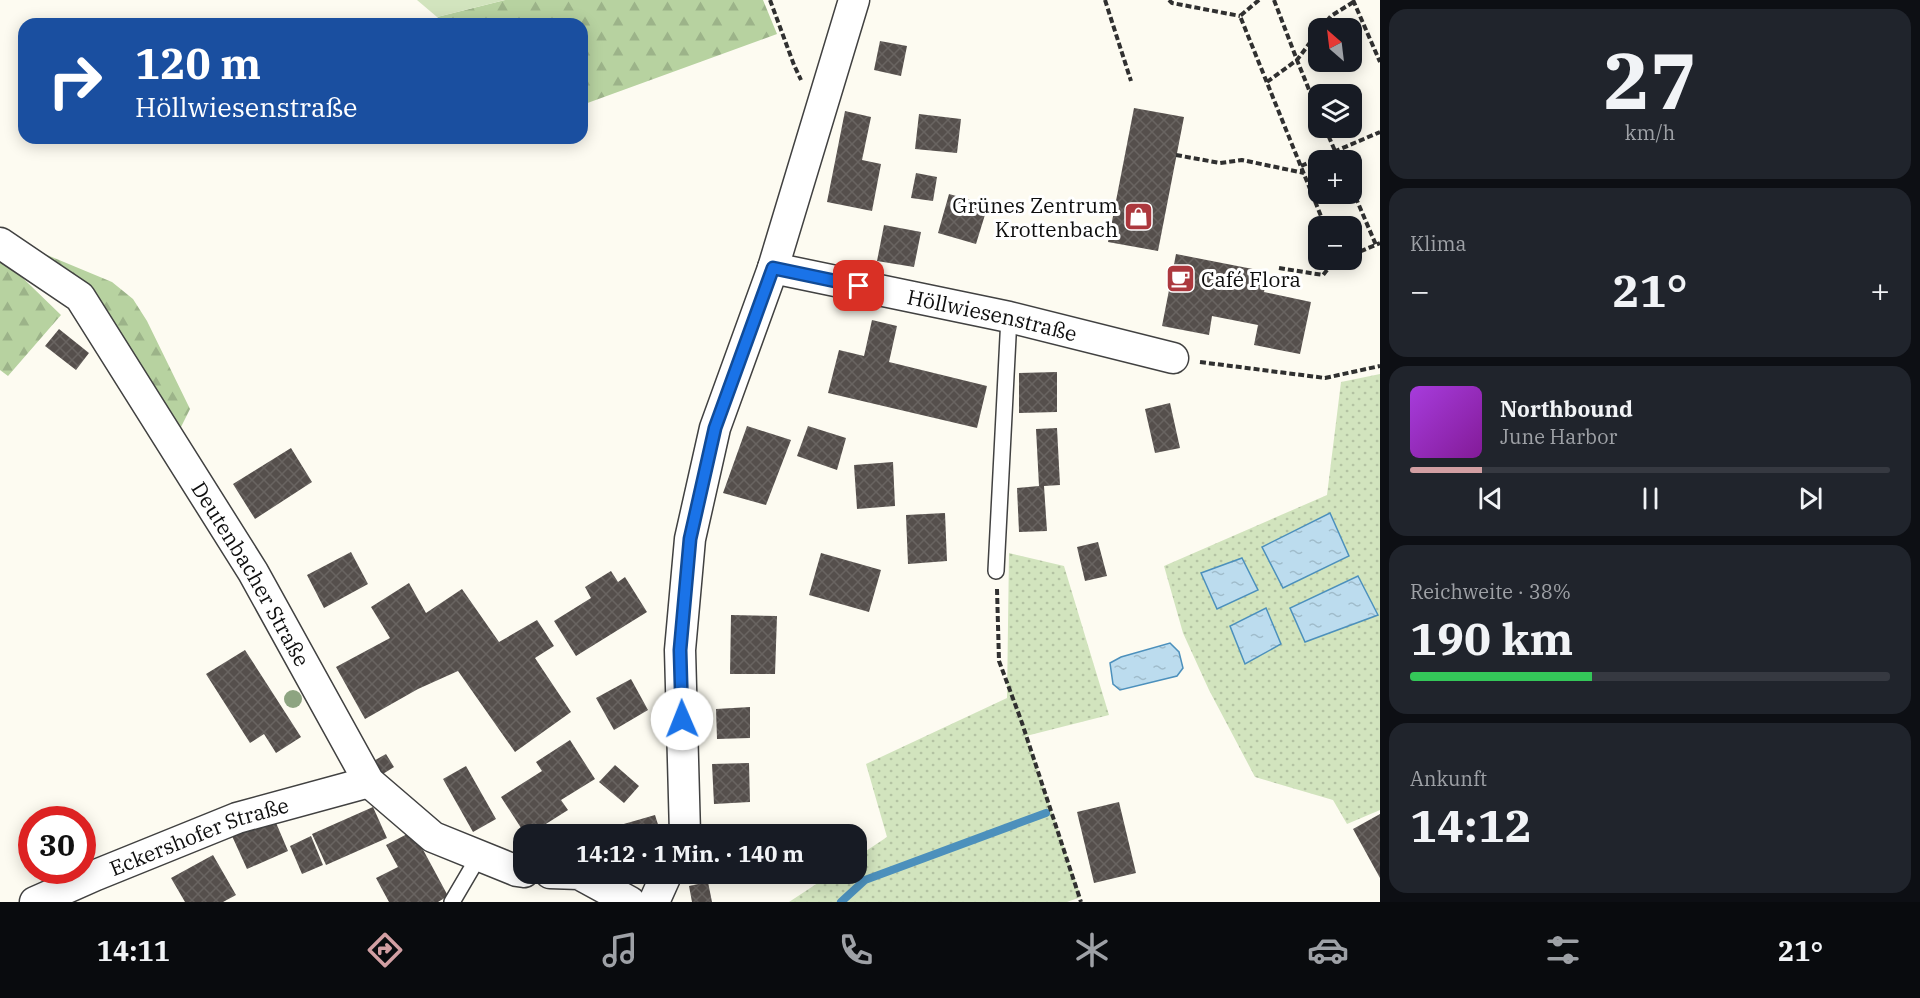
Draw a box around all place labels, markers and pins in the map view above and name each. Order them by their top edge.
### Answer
place label: Grünes Zentrum Krottenbach [952,191,1118,243]
shop icon: Grünes Zentrum Krottenbach [1123,201,1155,233]
pin [833,260,884,311]
cafe icon: Café Flora [1164,263,1196,295]
place label: Café Flora [1201,265,1301,293]

